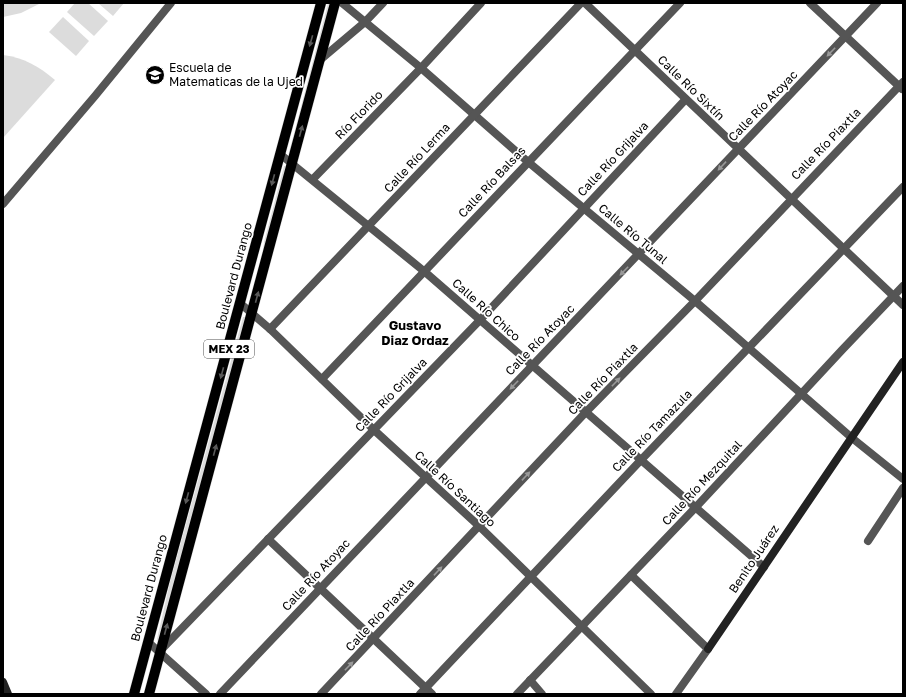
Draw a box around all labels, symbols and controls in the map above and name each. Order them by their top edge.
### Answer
one-way arrow [308,35,314,47]
one-way arrow [827,47,836,57]
street label: Calle Río Sixtín [655,52,728,123]
place label: Escuela de Matematicas de la Ujed [169,60,303,89]
school or university icon: Escuela de Matematicas de la Ujed [144,64,166,86]
street label: Calle Río Atoyac [725,67,801,144]
street label: Río Florido [332,87,386,142]
street label: Calle Río Piaxtla [788,105,864,183]
street label: Calle Río Grijalva [574,118,651,199]
street label: Calle Río Lerma [381,120,453,196]
one-way arrow [298,125,304,137]
street label: Calle Río Balsas [455,143,529,220]
one-way arrow [718,161,727,171]
one-way arrow [270,174,276,186]
street label: Calle Río Tunal [596,200,671,267]
street label: Boulevard Durango [212,221,255,331]
one-way arrow [619,266,629,276]
street label: Calle Río Chico [449,275,524,344]
one-way arrow [254,291,260,303]
street label: Calle Río Atoyac [502,301,578,378]
district label: Gustavo Diaz Ordaz [381,317,449,348]
road number: MEX 23 [204,340,254,358]
street label: Calle Río Piaxtla [565,340,641,418]
street label: Calle Río Grijalva [352,355,430,435]
one-way arrow [219,367,225,379]
one-way arrow [611,377,621,387]
one-way arrow [509,380,519,390]
street label: Calle Río Tamazula [609,386,695,475]
street label: Calle Río Mezquital [658,437,745,528]
one-way arrow [212,444,218,456]
street label: Calle Río Santiago [412,447,499,530]
one-way arrow [521,471,531,481]
one-way arrow [184,492,190,504]
street label: Benito Juárez [725,522,782,596]
street label: Boulevard Durango [127,533,170,643]
street label: Calle Río Atoyac [278,535,353,614]
one-way arrow [433,566,442,576]
street label: Calle Río Piaxtla [342,575,417,654]
one-way arrow [163,623,169,635]
one-way arrow [344,661,354,671]

